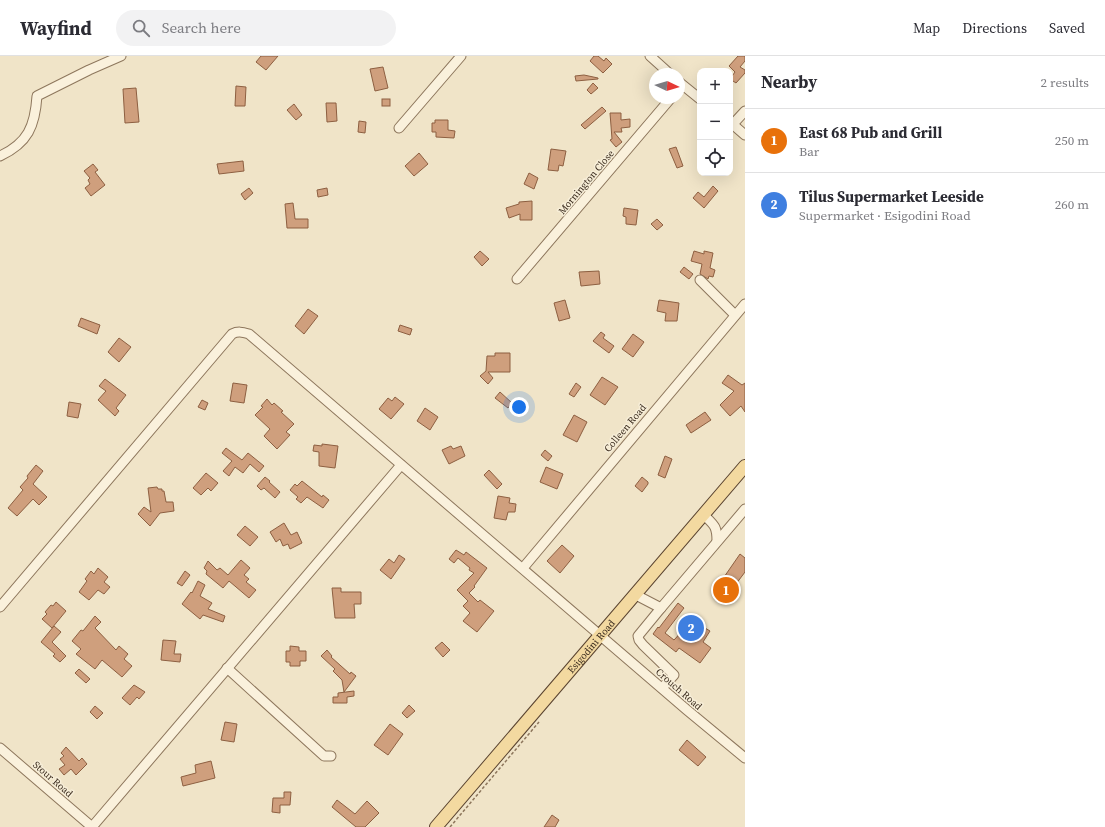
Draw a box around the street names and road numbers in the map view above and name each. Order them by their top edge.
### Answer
street label: Mornington Close [555,147,617,217]
street label: Colleen Road [601,401,649,455]
street label: Esigodini Road [564,616,618,676]
street label: Crouch Road [653,665,705,713]
street label: Stour Road [30,758,76,800]

